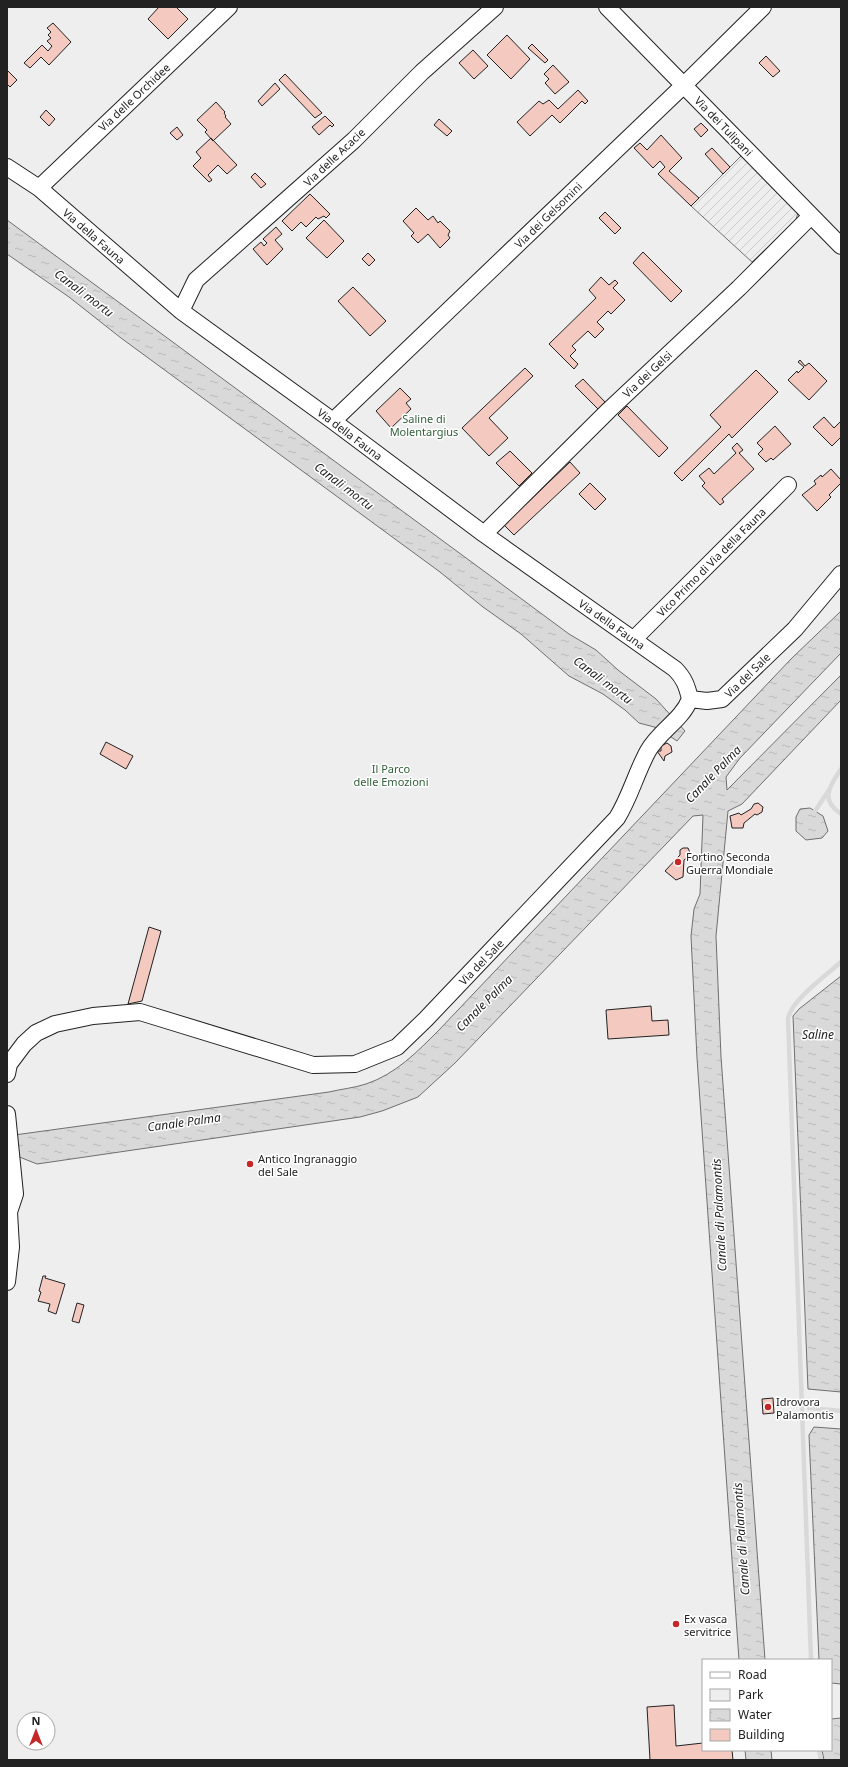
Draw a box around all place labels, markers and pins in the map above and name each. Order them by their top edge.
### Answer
place label: Fortino Seconda Guerra Mondiale [686,849,773,877]
marker: Fortino Seconda Guerra Mondiale [673,857,683,867]
place label: Antico Ingranaggio del Sale [258,1151,358,1179]
marker: Antico Ingranaggio del Sale [245,1159,255,1169]
place label: Idrovora Palamontis [776,1394,834,1422]
marker: Idrovora Palamontis [763,1402,773,1412]
place label: Ex vasca servitrice [684,1611,731,1639]
marker: Ex vasca servitrice [671,1619,681,1629]

